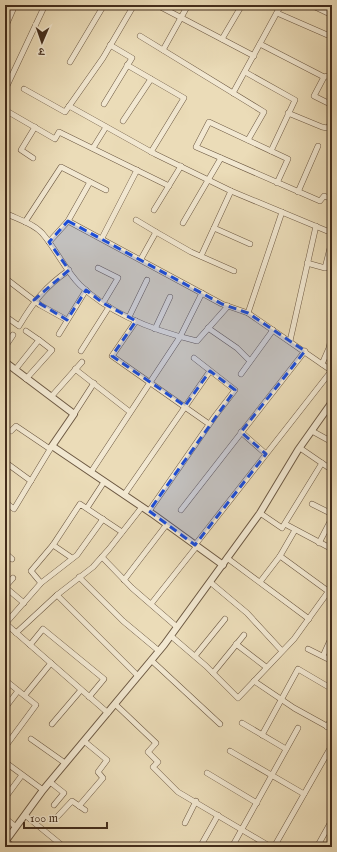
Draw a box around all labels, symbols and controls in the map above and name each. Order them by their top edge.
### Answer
north arrow [22,22,62,62]
text: उ [37,44,46,58]
scale bar [24,804,107,830]
text: 100 m [30,811,58,826]

